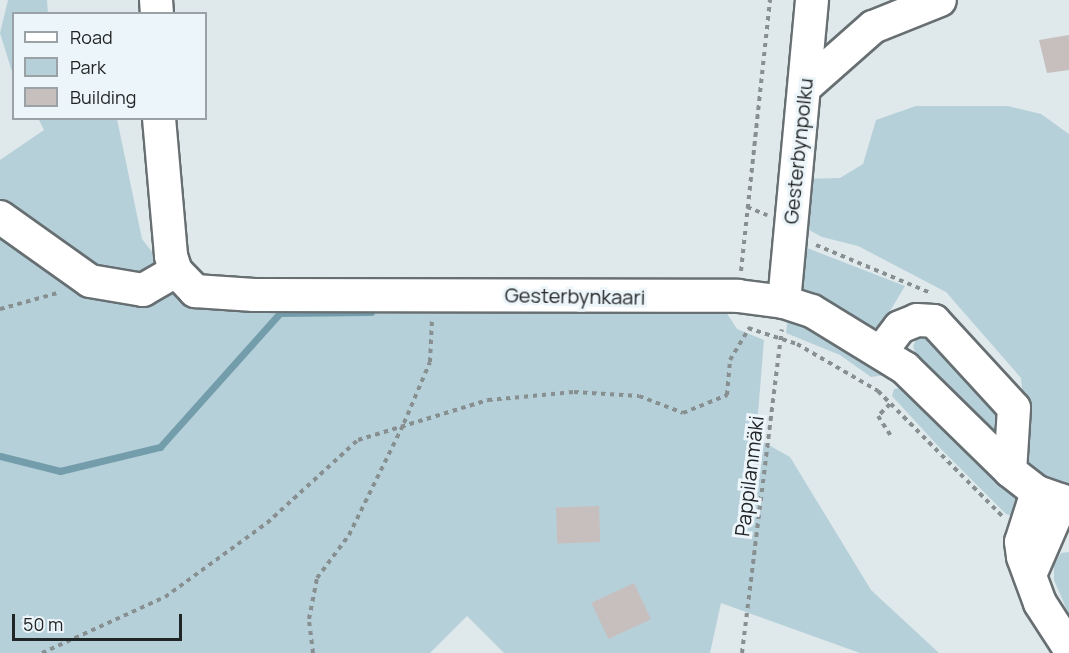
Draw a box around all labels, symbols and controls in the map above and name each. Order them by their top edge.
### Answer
legend [12,12,207,120]
text: Road [70,25,113,49]
text: Park [70,55,106,79]
street label: Gesterbynpolku [778,77,818,225]
text: Building [70,85,136,109]
street label: Gesterbynkaari [505,283,645,309]
street label: Pappilanmäki [730,414,768,538]
scale bar [15,602,184,640]
text: 50 m [23,612,63,636]

